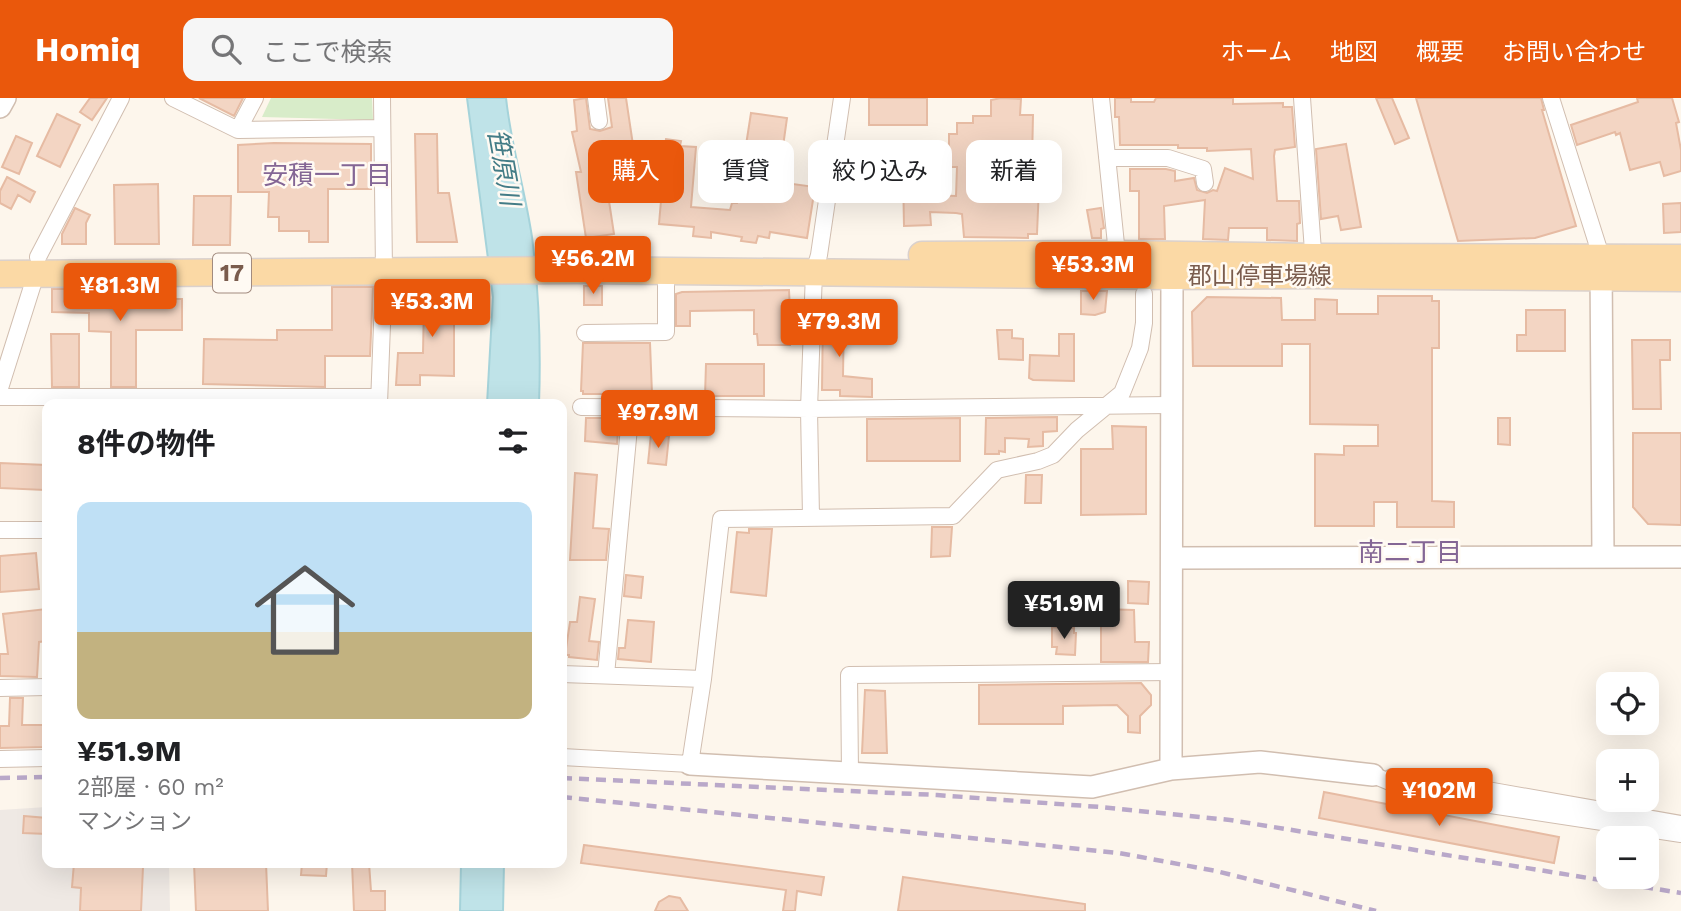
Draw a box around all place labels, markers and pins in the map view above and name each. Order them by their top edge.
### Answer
pin: ¥56.2M [536,236,650,296]
pin: ¥53.3M [1036,242,1150,302]
pin: ¥81.3M [63,264,177,323]
pin: ¥53.3M [375,280,489,339]
pin: ¥79.3M [782,300,896,359]
pin: ¥97.9M [601,390,715,450]
pin: ¥51.9M [1007,582,1121,641]
pin: ¥102M [1390,768,1488,828]

